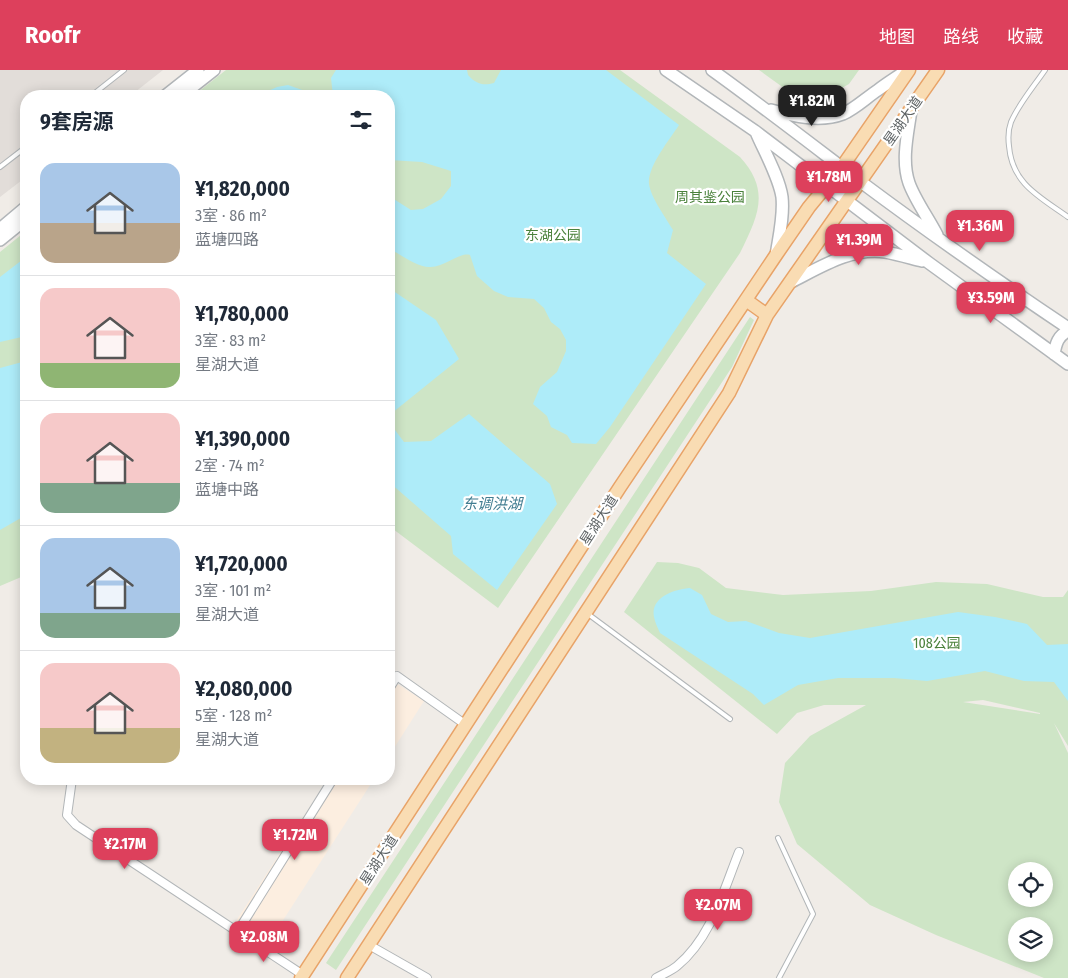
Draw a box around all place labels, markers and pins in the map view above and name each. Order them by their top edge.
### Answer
pin: ¥1.82M [771,85,853,127]
pin: ¥1.78M [788,160,870,203]
pin: ¥1.36M [939,210,1021,252]
pin: ¥1.39M [818,224,900,266]
pin: ¥3.59M [950,282,1032,324]
pin: ¥1.72M [254,818,336,861]
pin: ¥2.17M [84,828,166,870]
pin: ¥2.07M [677,888,759,931]
pin: ¥2.08M [223,920,305,963]

